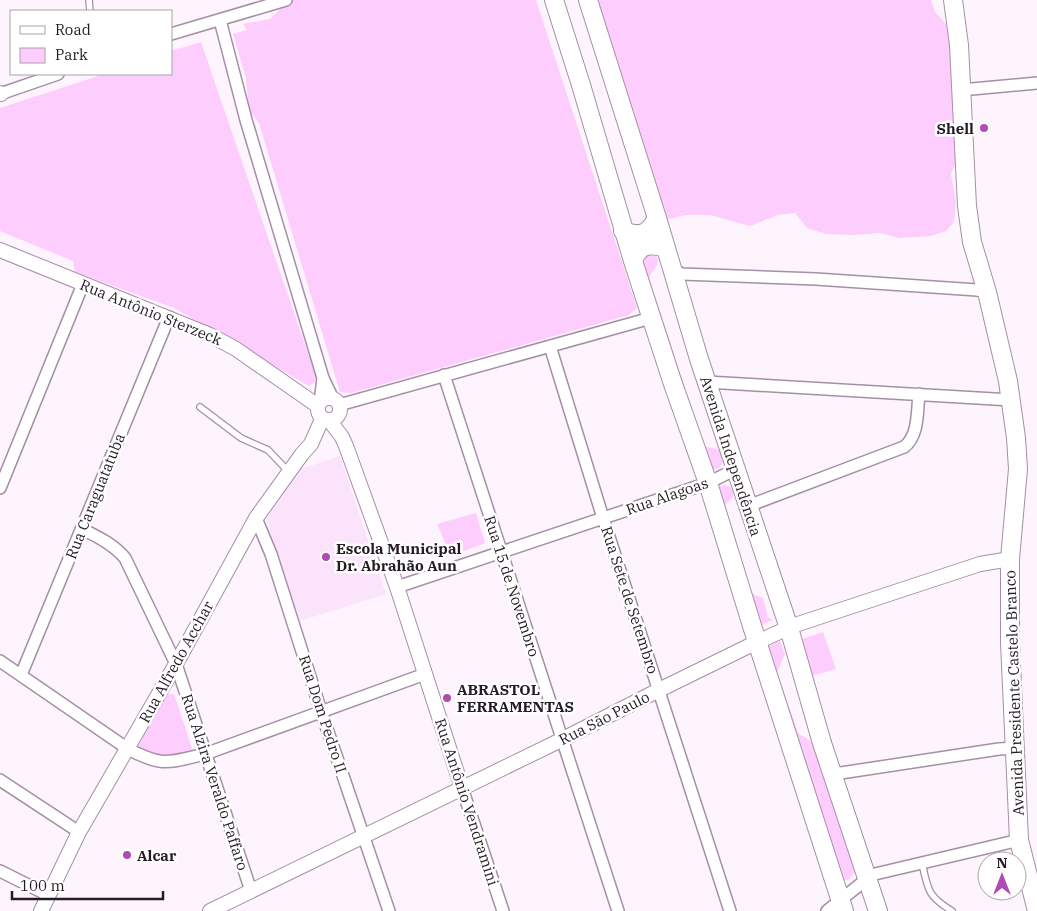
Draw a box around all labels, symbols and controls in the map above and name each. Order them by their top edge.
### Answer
legend [10,10,172,75]
text: Road [55,20,91,39]
text: Park [55,45,88,64]
place label: Shell [937,119,974,138]
marker: Shell [978,122,990,134]
street label: Rua Antônio Sterzeck [77,275,225,349]
street label: Avenida Independência [696,374,766,538]
street label: Rua Caraguatatuba [61,430,129,562]
street label: Rua Alagoas [623,473,711,519]
street label: Rua 15 de Novembro [480,513,544,659]
street label: Rua Sete de Setembro [597,524,663,676]
place label: Escola Municipal Dr. Abrahão Aun [336,539,461,575]
marker: Escola Municipal Dr. Abrahão Aun [320,551,332,563]
street label: Avenida Presidente Castelo Branco [1000,570,1028,816]
street label: Rua Alfredo Acchar [135,597,218,726]
street label: Rua Dom Pedro II [295,653,351,775]
place label: ABRASTOL FERRAMENTAS [457,680,574,716]
street label: Rua São Paulo [555,687,653,749]
street label: Rua Alzira Veraldo Paffaro [177,691,253,873]
marker: ABRASTOL FERRAMENTAS [441,692,453,704]
street label: Rua Antônio Vendramini [431,716,503,888]
place label: Alcar [137,846,177,865]
marker: Alcar [121,849,133,861]
north arrow [977,851,1027,901]
text: N [996,854,1008,872]
scale bar [12,868,164,900]
text: 100 m [20,876,65,895]

